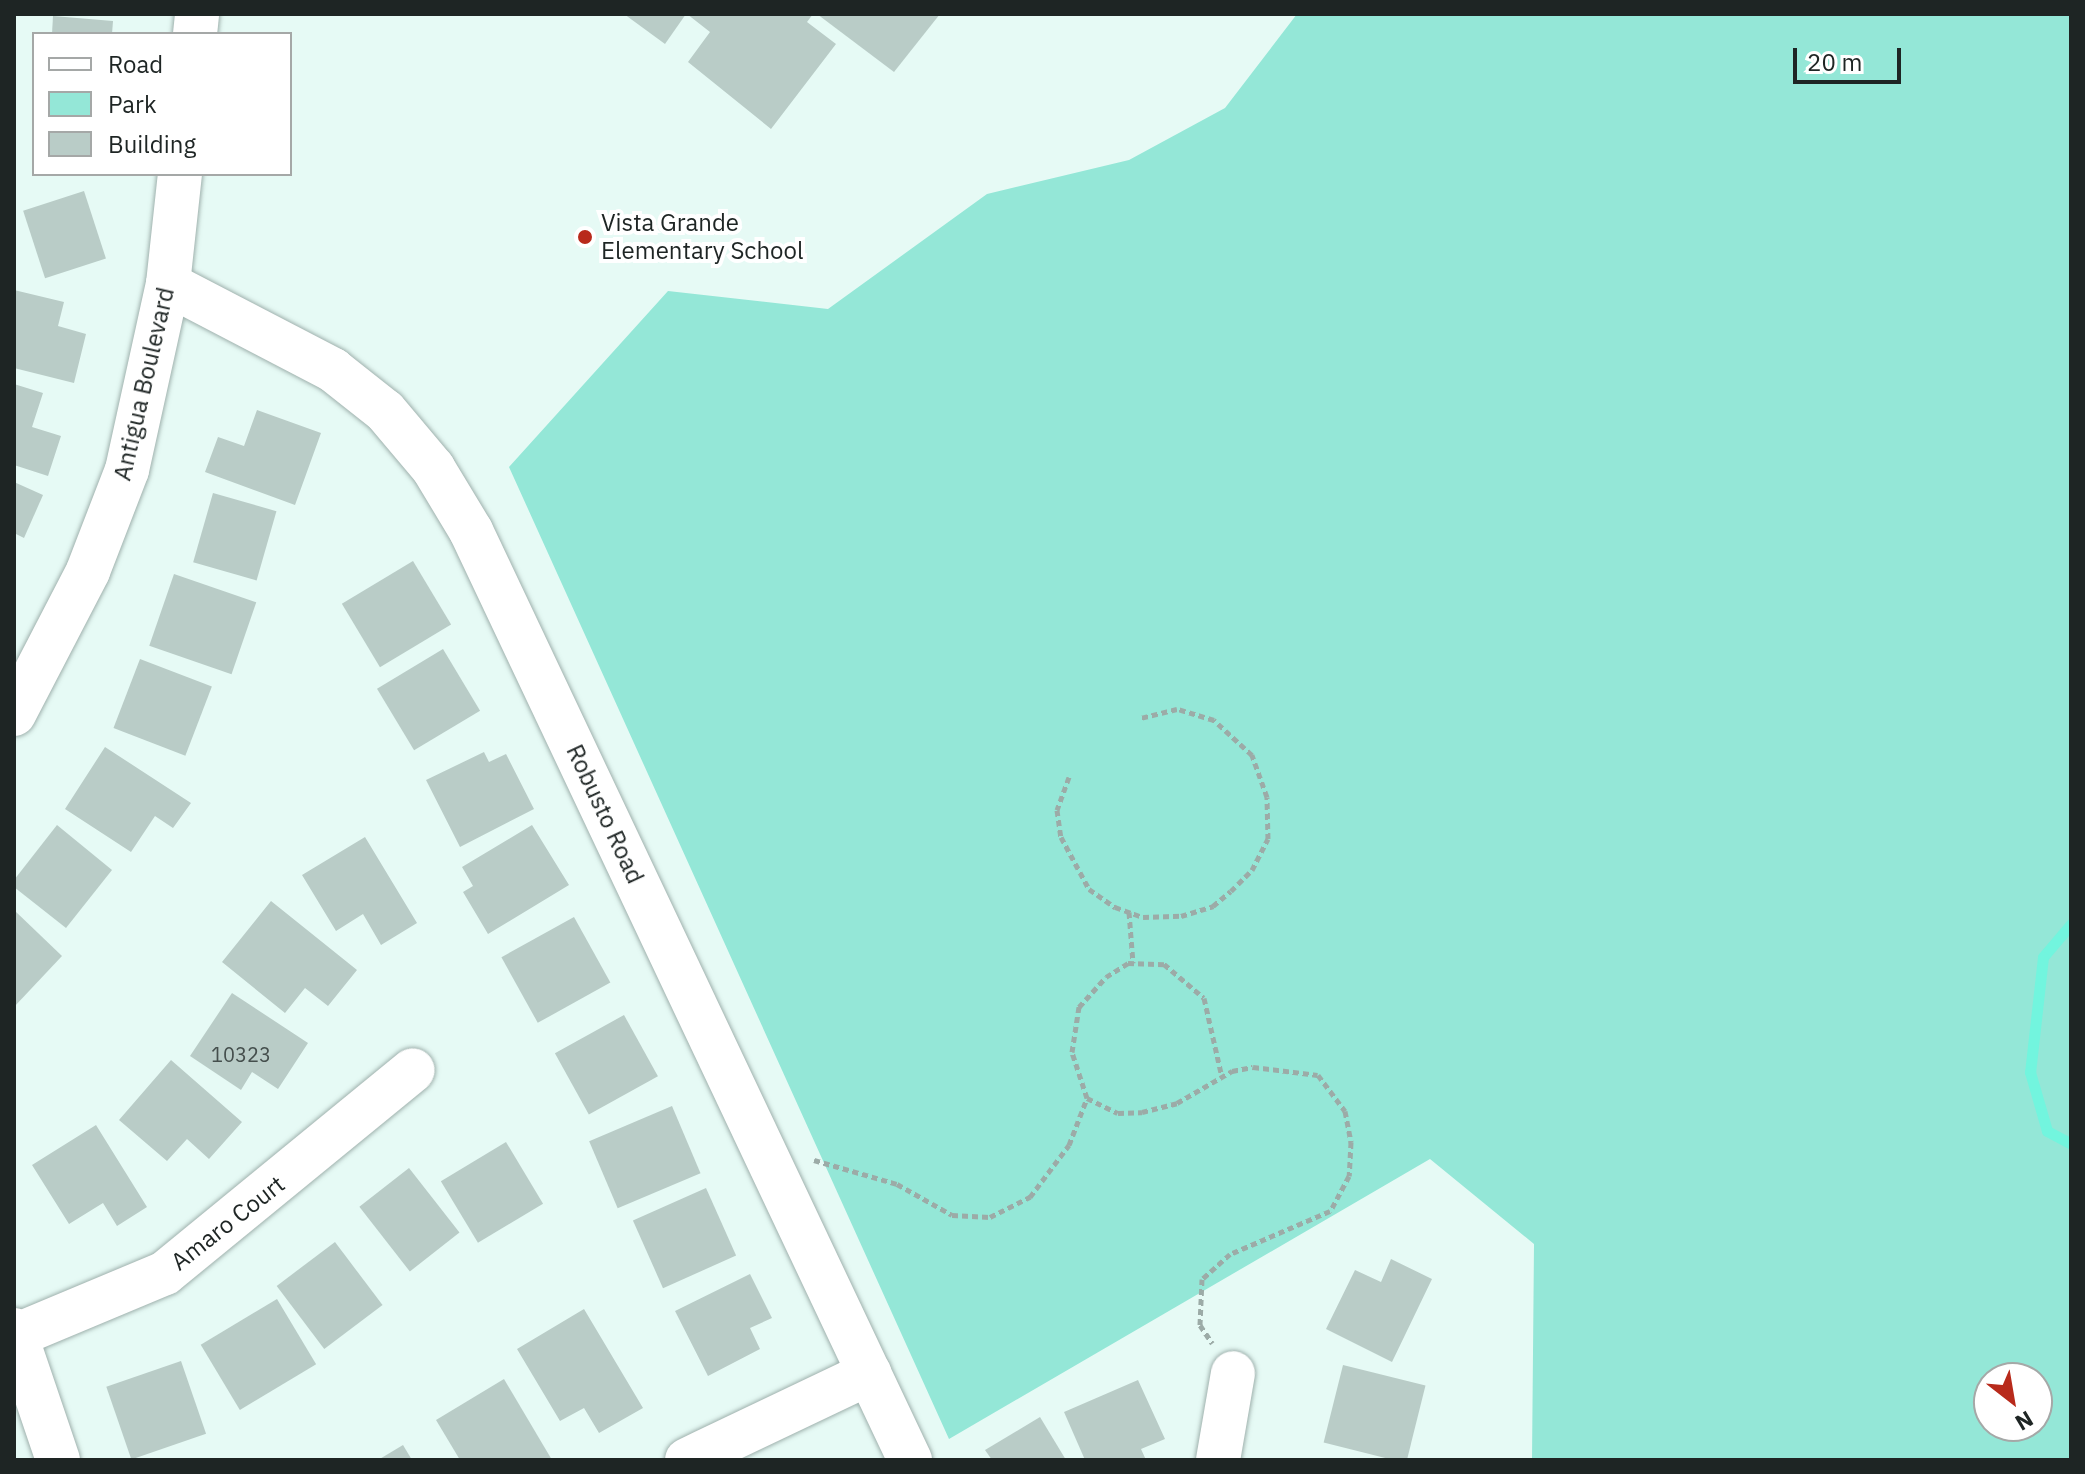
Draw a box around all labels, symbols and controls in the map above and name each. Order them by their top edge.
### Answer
legend [32,32,292,176]
scale bar [1797,32,1905,82]
text: 20 m [1807,46,1862,78]
text: Road [108,48,163,80]
text: Park [108,88,157,120]
text: Building [108,128,196,160]
place label: Vista Grande Elementary School [601,209,803,265]
marker: Vista Grande Elementary School [576,228,594,246]
street label: Antigua Boulevard [108,285,180,483]
street label: Robusto Road [560,740,650,888]
house number: 10323 [211,1042,271,1066]
street label: Amaro Court [165,1170,291,1276]
north arrow [1973,1362,2053,1442]
text: N [2010,1405,2039,1438]

